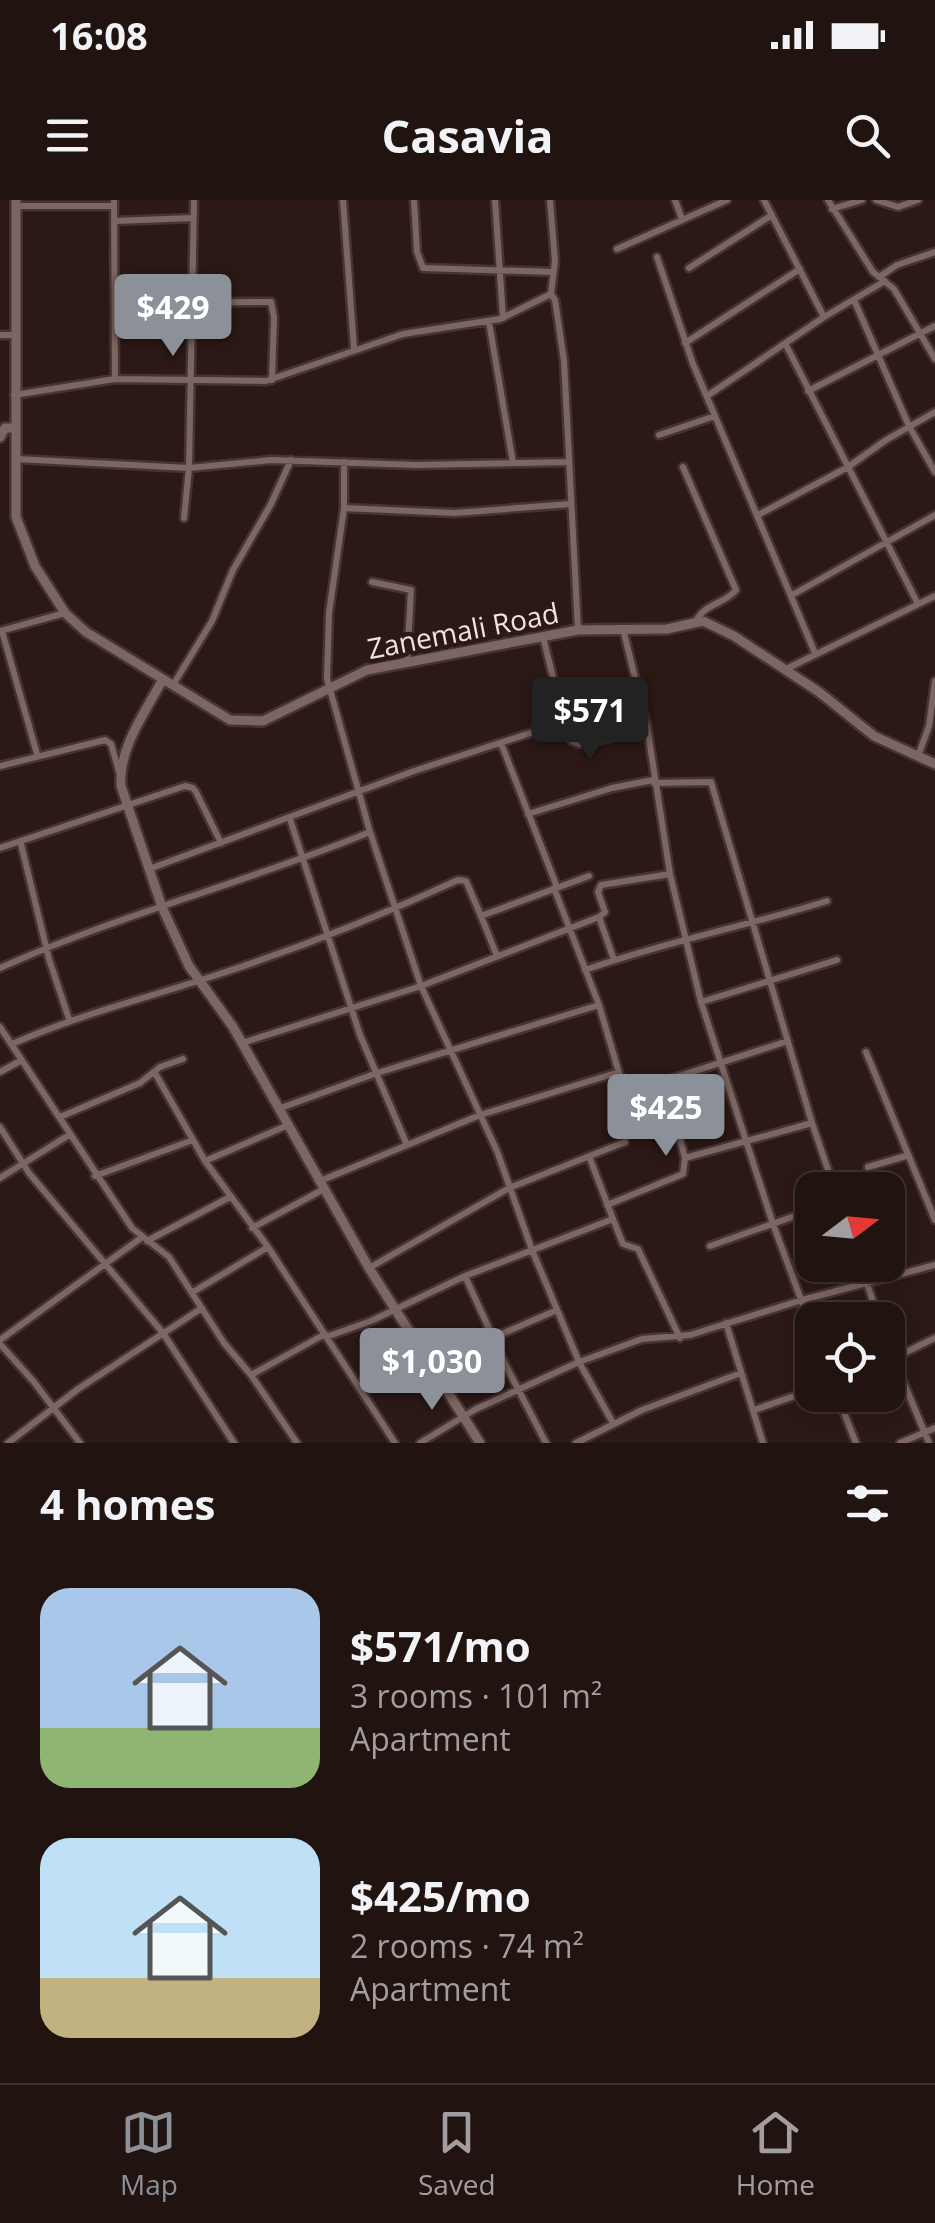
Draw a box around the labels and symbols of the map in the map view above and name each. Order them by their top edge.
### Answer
pin: $429 [114,274,232,359]
street label: Zanemali Road [364,593,562,667]
pin: $571 [531,677,649,762]
pin: $425 [607,1074,725,1159]
north arrow [795,1172,905,1282]
pin: $1,030 [351,1328,513,1413]

